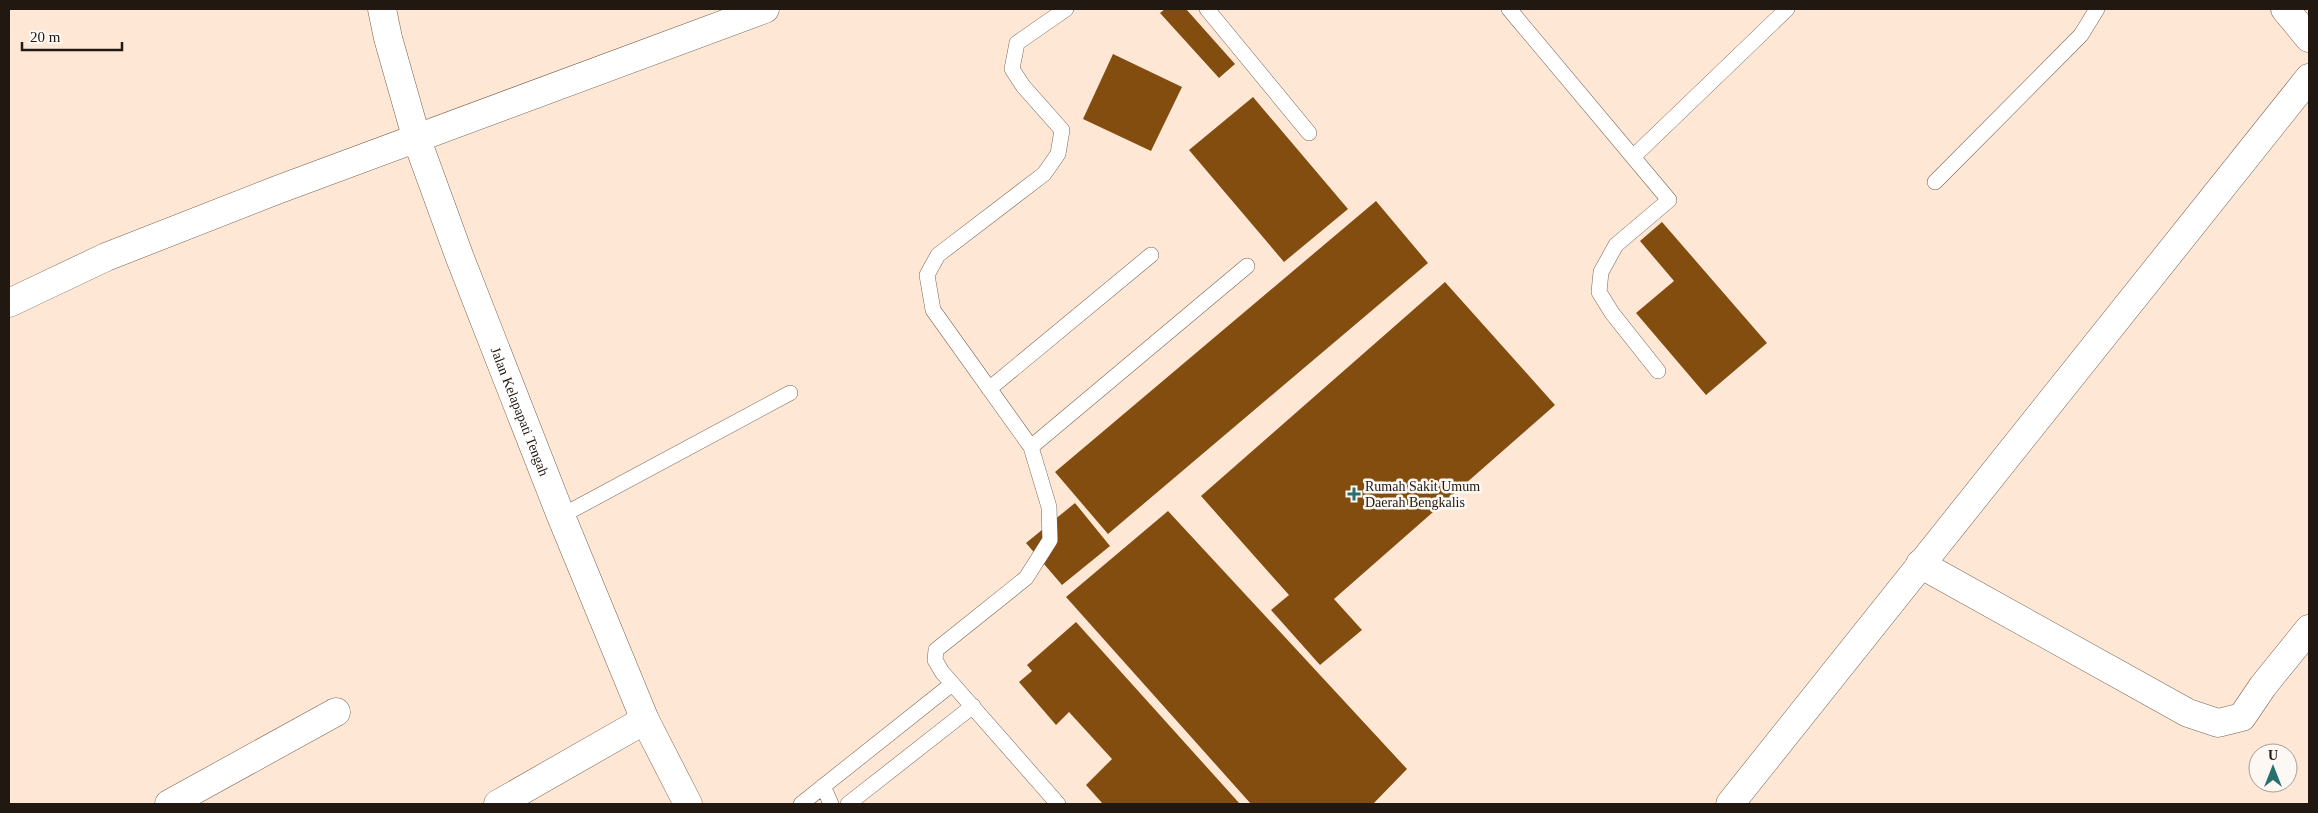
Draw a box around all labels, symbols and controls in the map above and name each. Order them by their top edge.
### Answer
scale bar [22,20,122,52]
text: 20 m [30,29,61,45]
street label: Jalan Kelapapati Tengah [488,345,552,478]
place label: Rumah Sakit Umum Daerah Bengkalis [1365,479,1480,510]
marker: Rumah Sakit Umum Daerah Bengkalis [1347,487,1361,501]
north arrow [2248,743,2298,793]
text: U [2268,748,2278,763]

